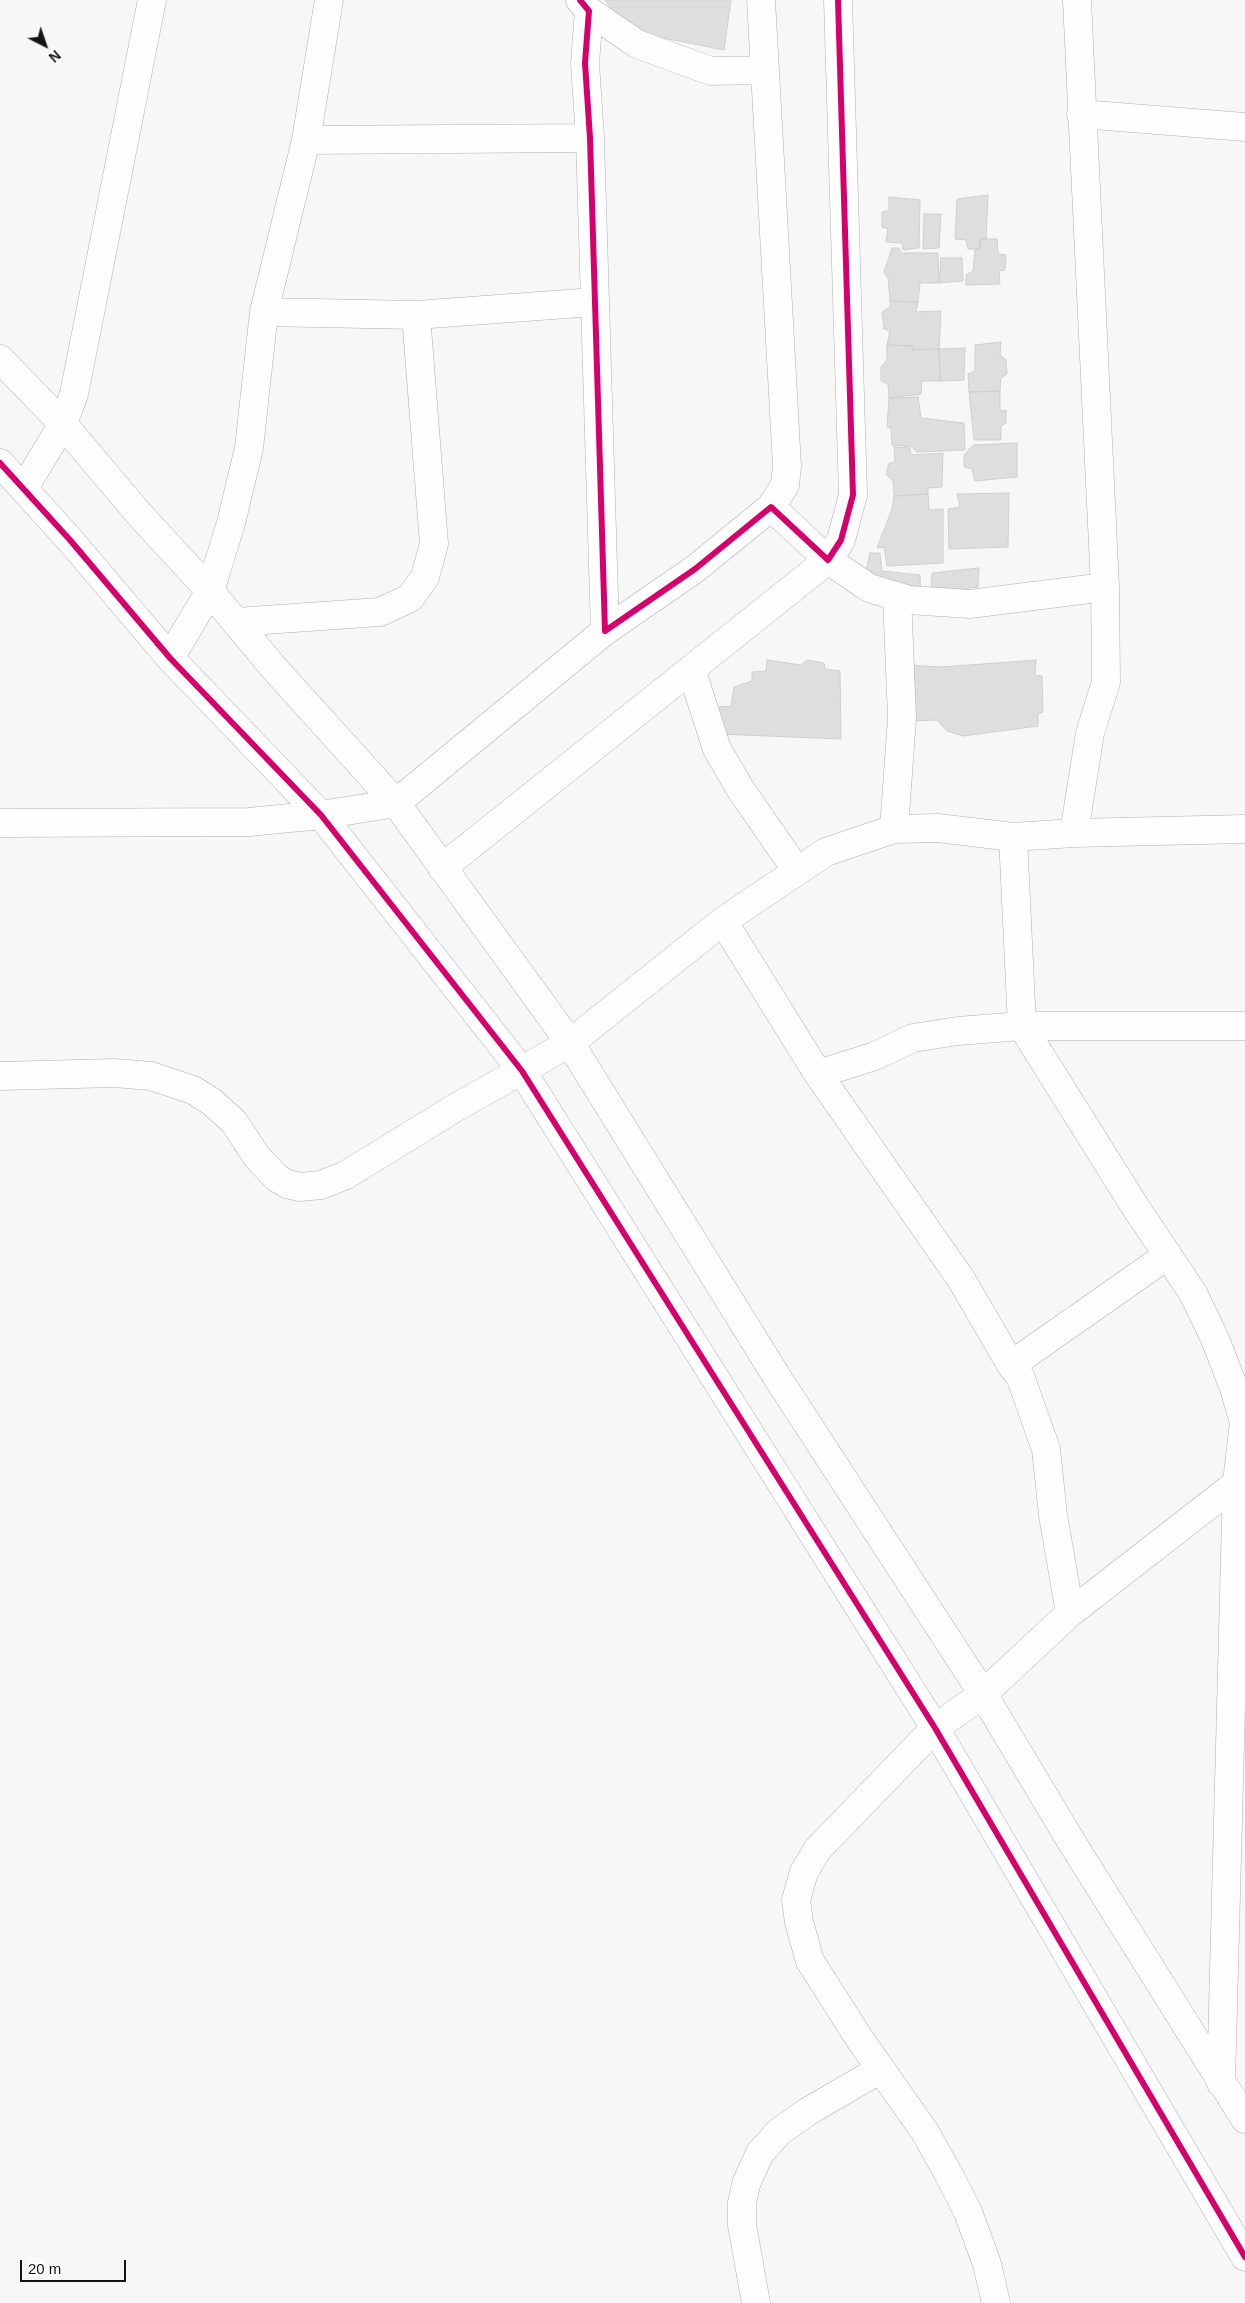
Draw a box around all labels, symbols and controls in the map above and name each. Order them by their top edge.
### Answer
north arrow [20,20,70,70]
text: N [46,47,64,66]
scale bar [22,2250,129,2282]
text: 20 m [28,2260,61,2277]

